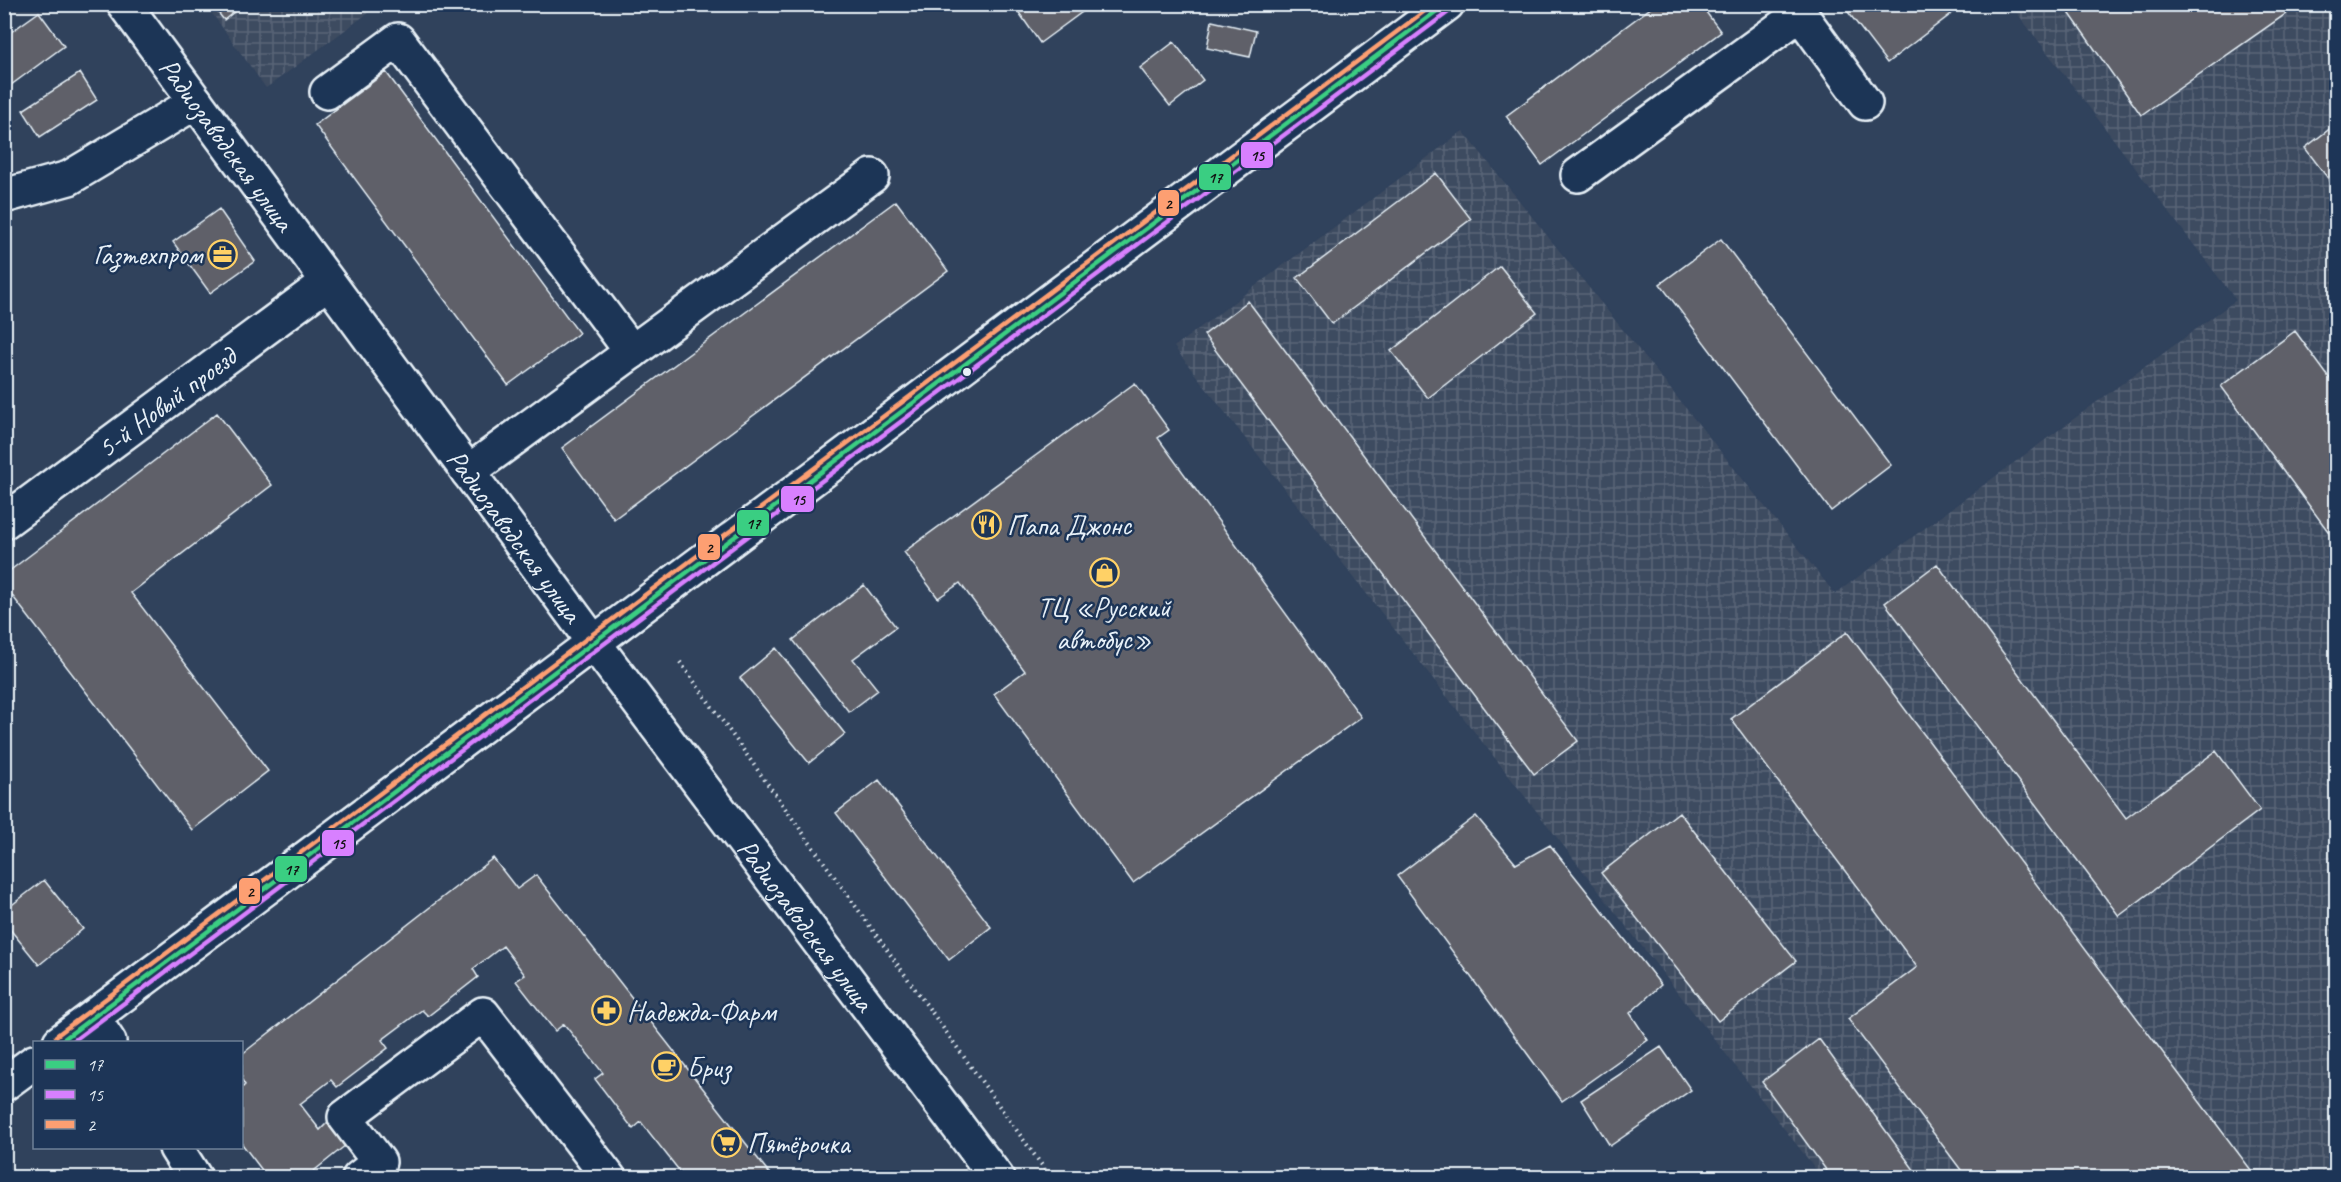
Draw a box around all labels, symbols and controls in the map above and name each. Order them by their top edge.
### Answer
street label: Радиозаводская улица [152,51,303,239]
line badge: 15 [1240,141,1274,169]
text: 15 [1250,146,1266,166]
line badge: 17 [1198,163,1232,191]
text: 17 [1208,168,1224,188]
line badge: 2 [1157,189,1180,217]
text: 2 [1164,194,1173,214]
place label: Газтехпром [94,237,204,273]
office icon: Газтехпром [207,238,239,270]
street label: 5-й Новый проезд [90,337,245,465]
unlabelled marker [961,366,973,378]
street label: Радиозаводская улица [440,442,591,631]
line badge: 15 [780,485,815,513]
text: 15 [791,490,807,510]
place label: Папа Джонс [1007,508,1133,543]
line badge: 17 [736,509,770,537]
restaurant icon: Папа Джонс [970,509,1002,541]
text: 17 [746,514,762,534]
line badge: 2 [697,533,721,561]
text: 2 [705,538,714,558]
shop icon: ТЦ «Русский автобус» [1088,556,1120,588]
place label: ТЦ «Русский автобус» [1038,590,1172,657]
line badge: 15 [321,829,355,857]
street label: Радиозаводская улица [730,832,883,1019]
text: 15 [331,834,347,854]
line badge: 17 [274,855,308,883]
text: 17 [284,860,300,880]
line badge: 2 [238,877,261,905]
text: 2 [246,882,255,902]
place label: Надежда-Фарм [627,994,778,1029]
pharmacy icon: Надежда-Фарм [590,995,622,1027]
legend [33,1041,243,1149]
place label: Бриз [687,1050,733,1085]
cafe icon: Бриз [650,1051,682,1083]
text: 17 [87,1054,104,1076]
text: 15 [87,1084,104,1106]
text: 2 [87,1114,97,1136]
place label: Пятёрочка [747,1126,851,1161]
supermarket icon: Пятёрочка [710,1127,742,1159]

